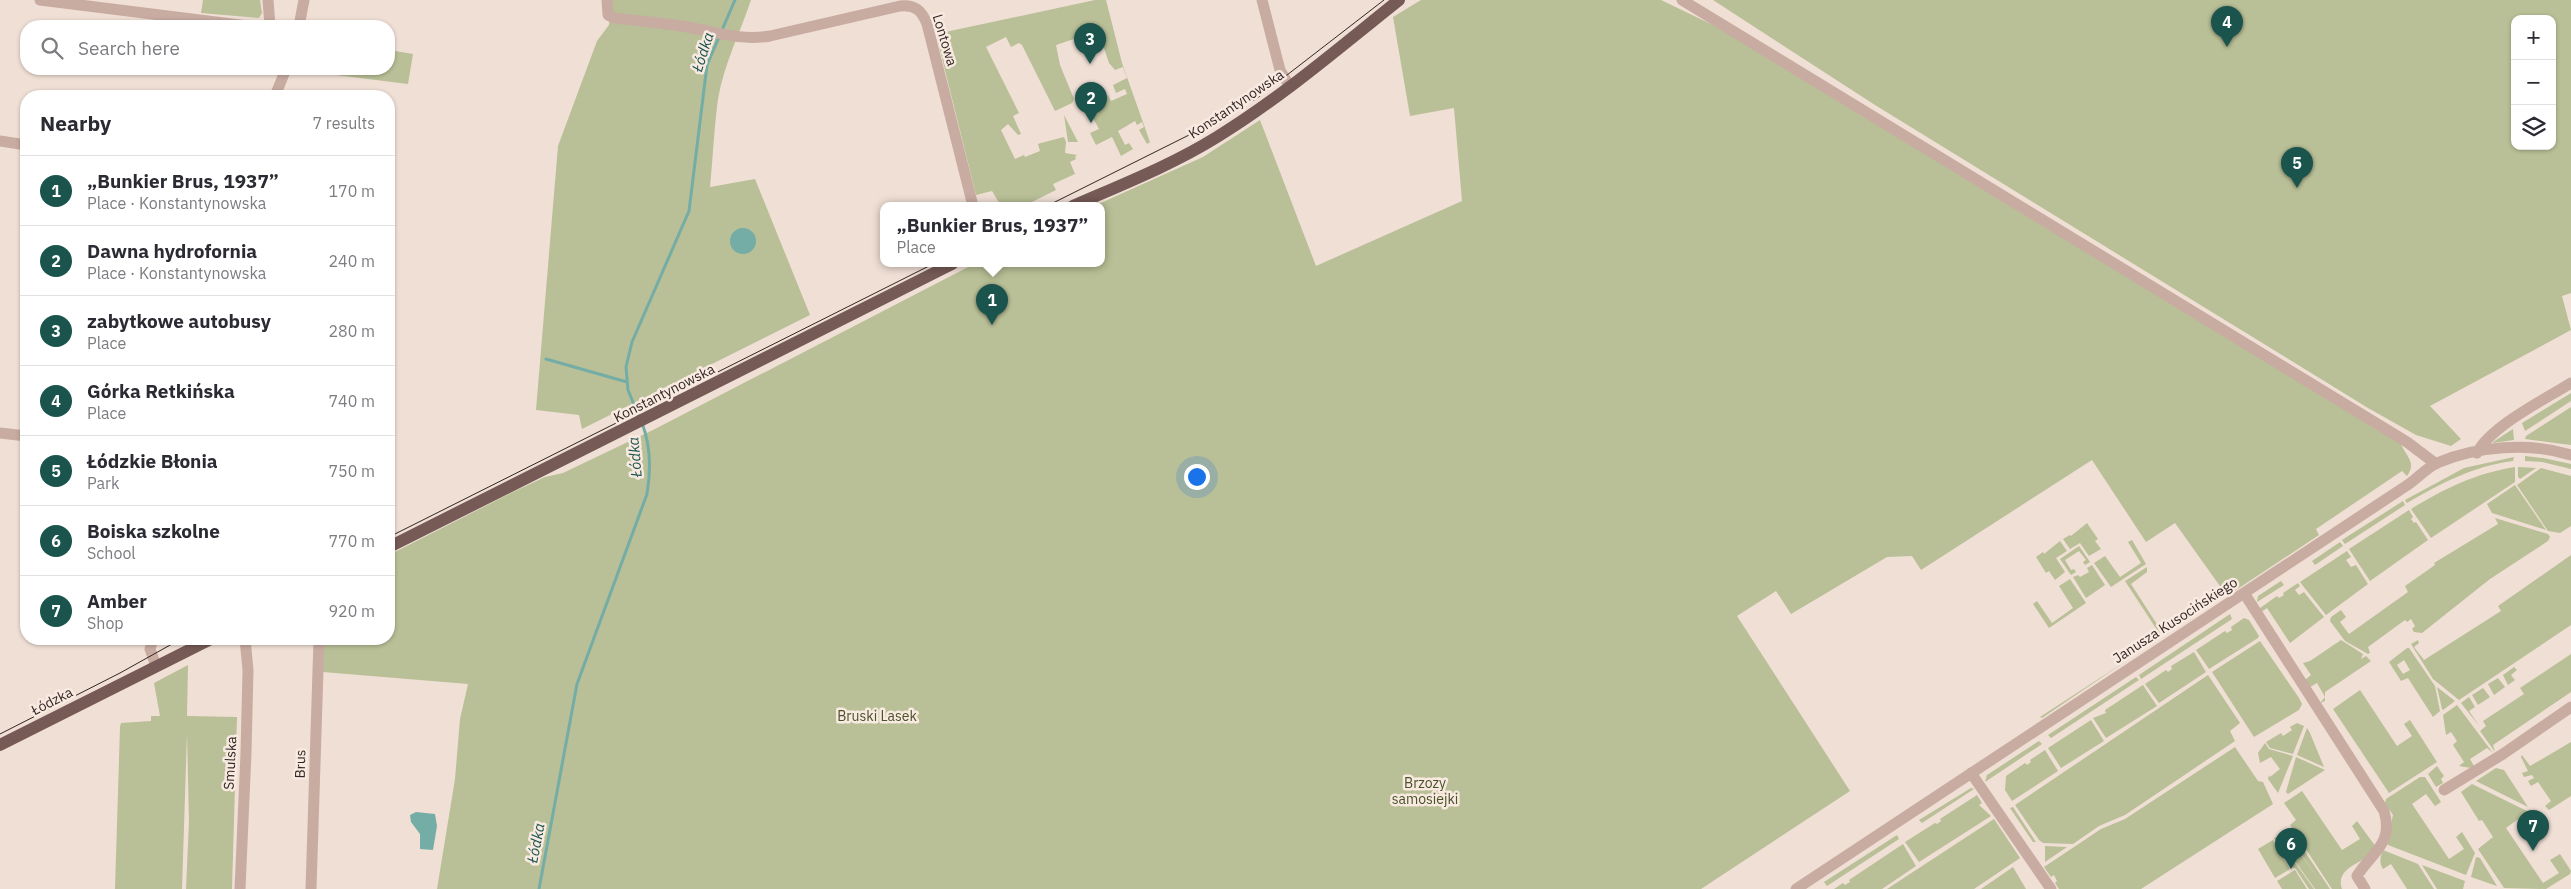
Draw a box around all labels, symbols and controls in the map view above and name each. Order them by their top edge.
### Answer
pin: 4 [2211,6,2243,47]
street label: Lontowa [929,12,962,69]
map controls [2511,15,2556,150]
button: + [2511,15,2556,60]
search box [20,20,395,75]
pin: 3 [1074,23,1106,64]
water label: Łódka [687,29,718,75]
icon: search [38,34,66,62]
text: Search here [78,36,180,60]
button: − [2511,60,2556,105]
street label: Konstantynowska [1185,65,1288,143]
pin: 2 [1075,82,1107,123]
button: layers [2511,105,2556,150]
text: Nearby [40,109,111,137]
text: 7 results [312,113,375,133]
pin: 5 [2281,147,2313,188]
text: „Bunkier Brus, 1937” [87,169,279,193]
text: 1 [51,181,61,201]
text: 170 m [328,181,375,201]
text: Place · Konstantynowska [87,193,266,213]
popup [880,202,1105,267]
text: „Bunkier Brus, 1937” [896,213,1089,237]
text: Place [896,237,936,257]
text: Dawna hydrofornia [87,239,257,263]
text: 2 [51,251,61,271]
text: 240 m [328,251,375,271]
text: Place · Konstantynowska [87,263,266,283]
pin: 1 [976,284,1008,325]
text: zabytkowe autobusy [87,309,271,333]
text: 3 [51,321,61,341]
text: 280 m [328,321,375,341]
text: Place [87,333,126,353]
street label: Konstantynowska [610,359,718,426]
text: Górka Retkińska [87,379,235,403]
text: 4 [51,391,61,411]
text: 740 m [328,391,375,411]
text: Place [87,403,126,423]
water label: Łódka [623,436,646,479]
text: Łódzkie Błonia [87,449,218,473]
text: 5 [51,461,61,481]
text: 750 m [328,461,375,481]
your location [1184,464,1210,490]
text: Park [87,473,119,493]
text: Boiska szkolne [87,519,220,543]
text: 6 [51,531,61,551]
text: 770 m [328,531,375,551]
text: School [87,543,136,563]
street label: Janusza Kusocińskiego [2109,573,2241,667]
text: Amber [87,589,147,613]
text: 7 [51,601,61,621]
text: 920 m [328,601,375,621]
text: Shop [87,613,124,633]
street label: Łódzka [27,683,76,720]
park label: Bruski Lasek [837,707,917,725]
street label: Smulska [220,735,240,790]
street label: Brus [291,749,309,779]
park label: Brzozy samosiejki [1392,774,1458,808]
pin: 7 [2517,810,2549,851]
water label: Łódka [522,821,549,866]
pin: 6 [2275,828,2307,869]

